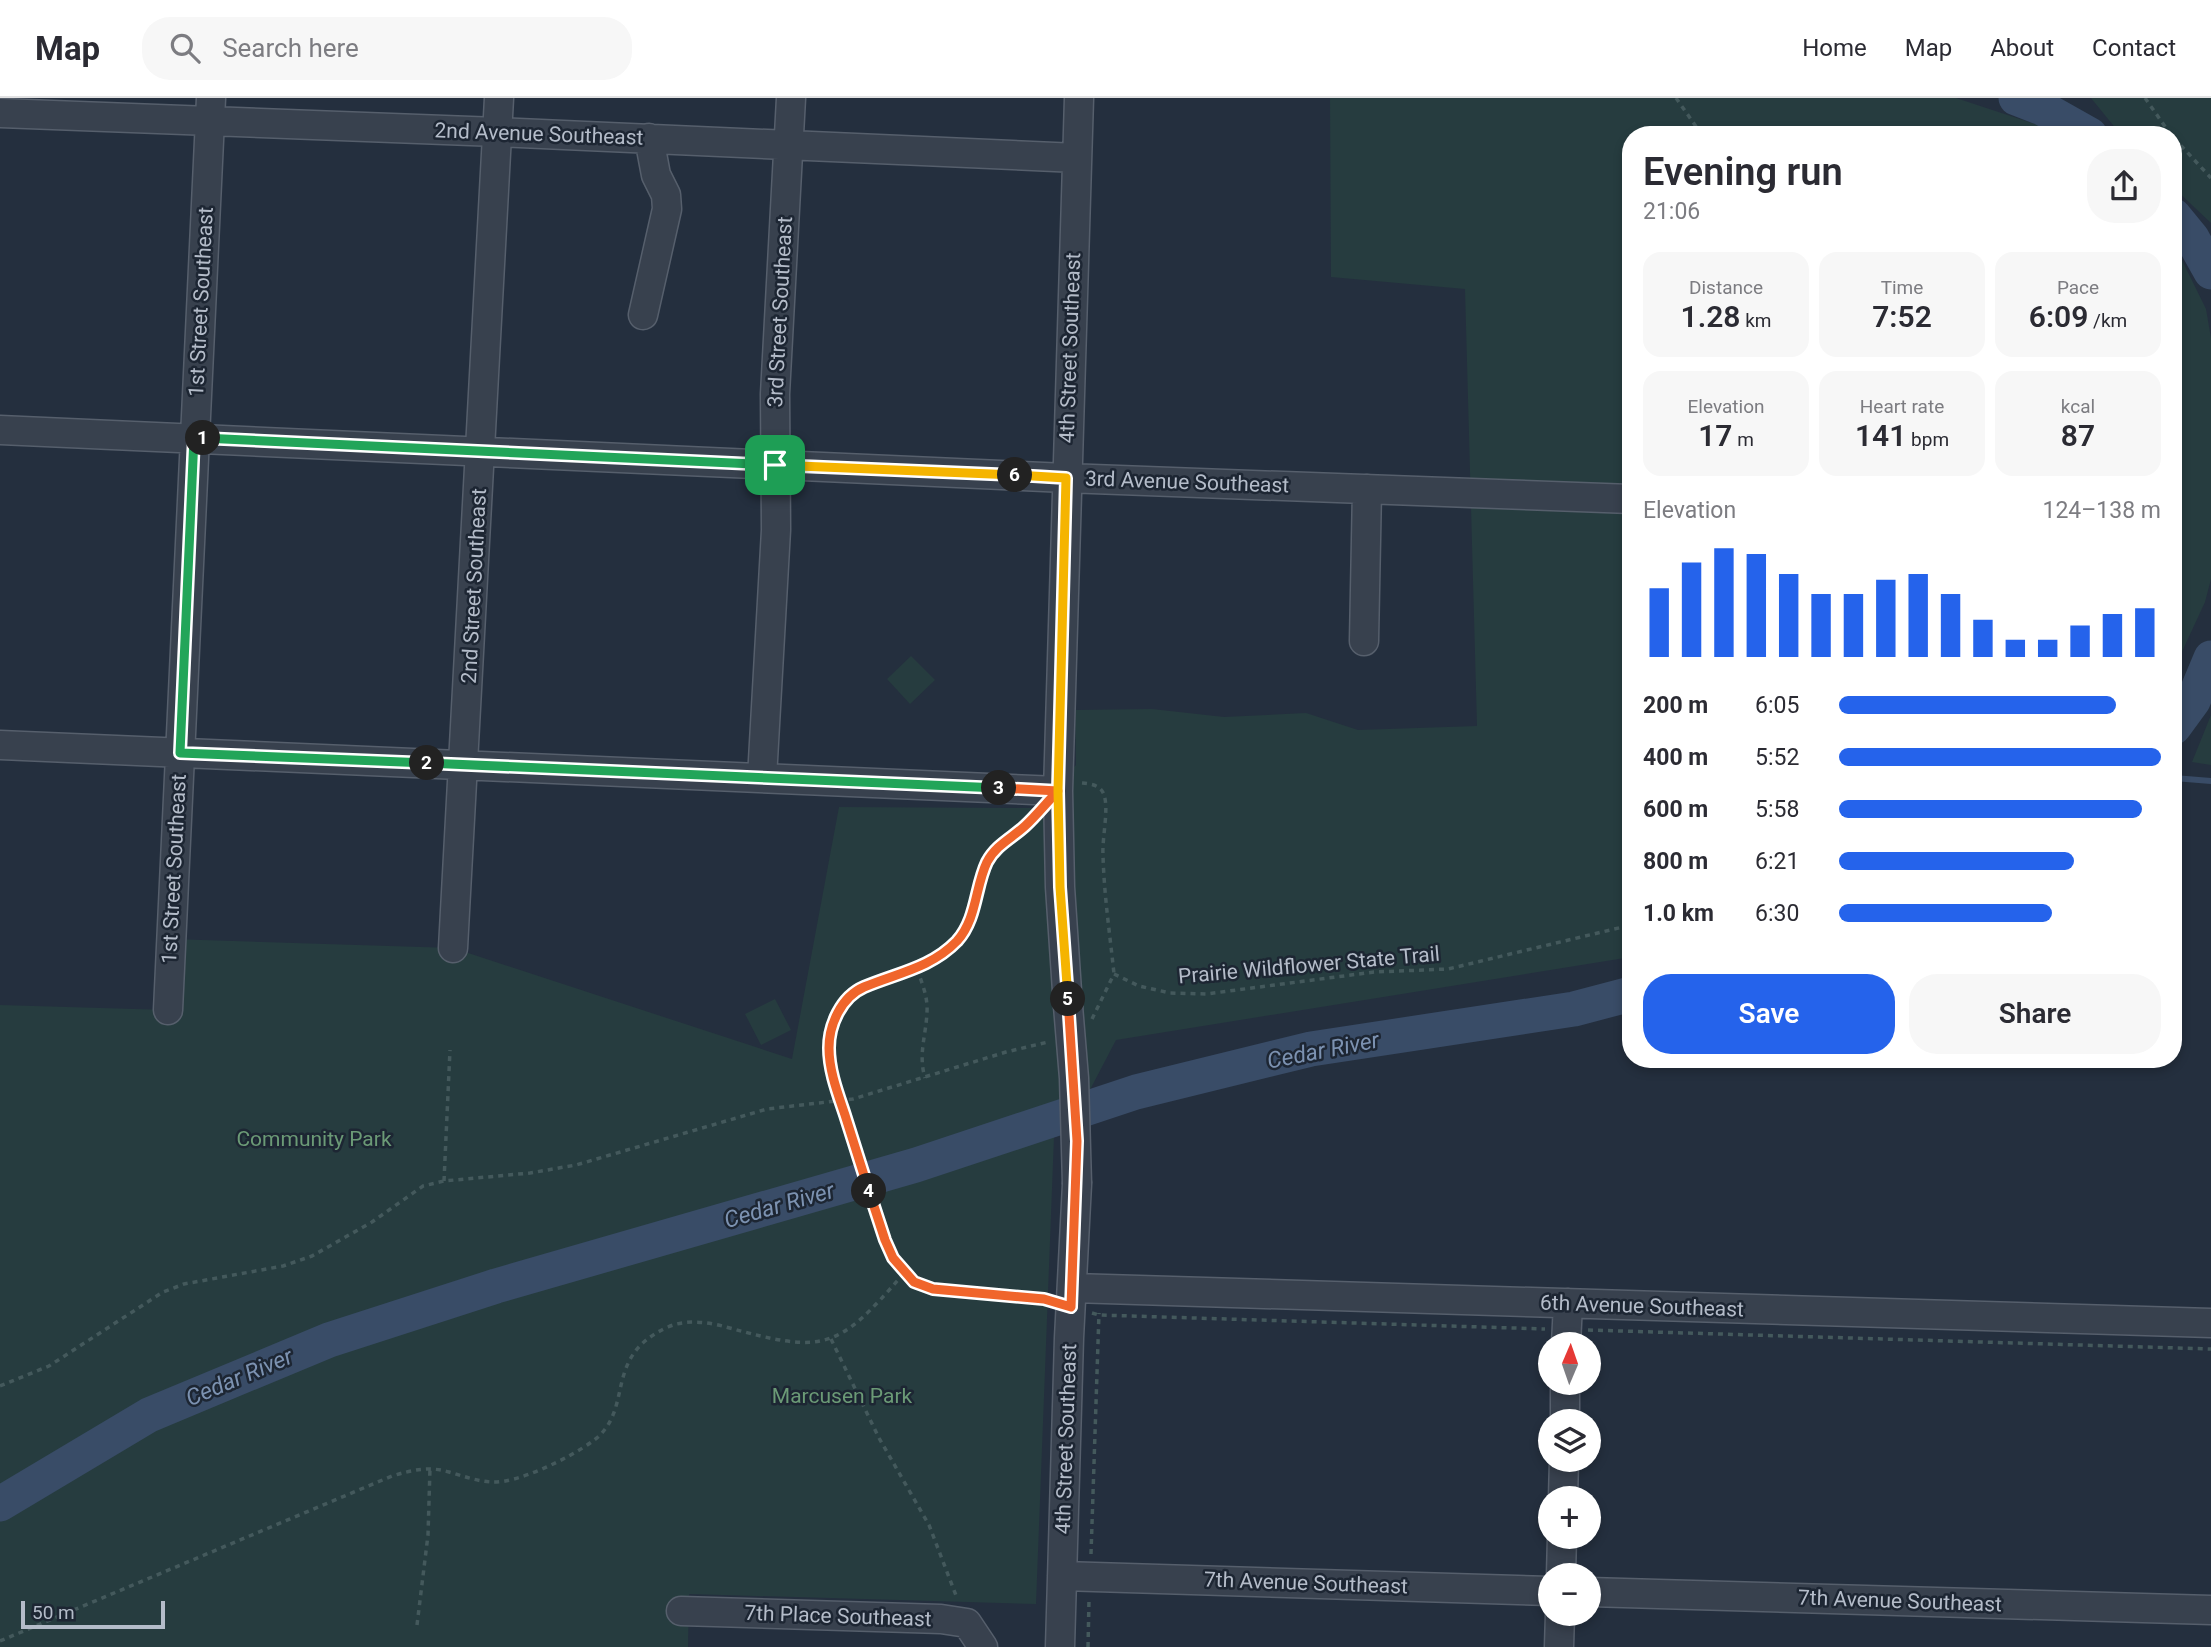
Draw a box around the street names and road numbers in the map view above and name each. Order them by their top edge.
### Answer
street label: 2nd Avenue Southeast [434,118,644,150]
street label: 1st Street Southeast [184,206,218,398]
street label: 3rd Street Southeast [763,216,797,408]
street label: 4th Street Southeast [1055,252,1085,444]
street label: 3rd Avenue Southeast [1084,466,1290,498]
street label: 2nd Street Southeast [457,487,491,684]
street label: 1st Street Southeast [157,773,191,965]
street label: Prairie Wildflower State Trail [1177,942,1441,988]
street label: 6th Avenue Southeast [1540,1290,1745,1322]
street label: 4th Street Southeast [1051,1343,1081,1535]
street label: 7th Avenue Southeast [1204,1567,1409,1599]
street label: 7th Avenue Southeast [1798,1585,2003,1617]
street label: 7th Place Southeast [744,1601,932,1631]

